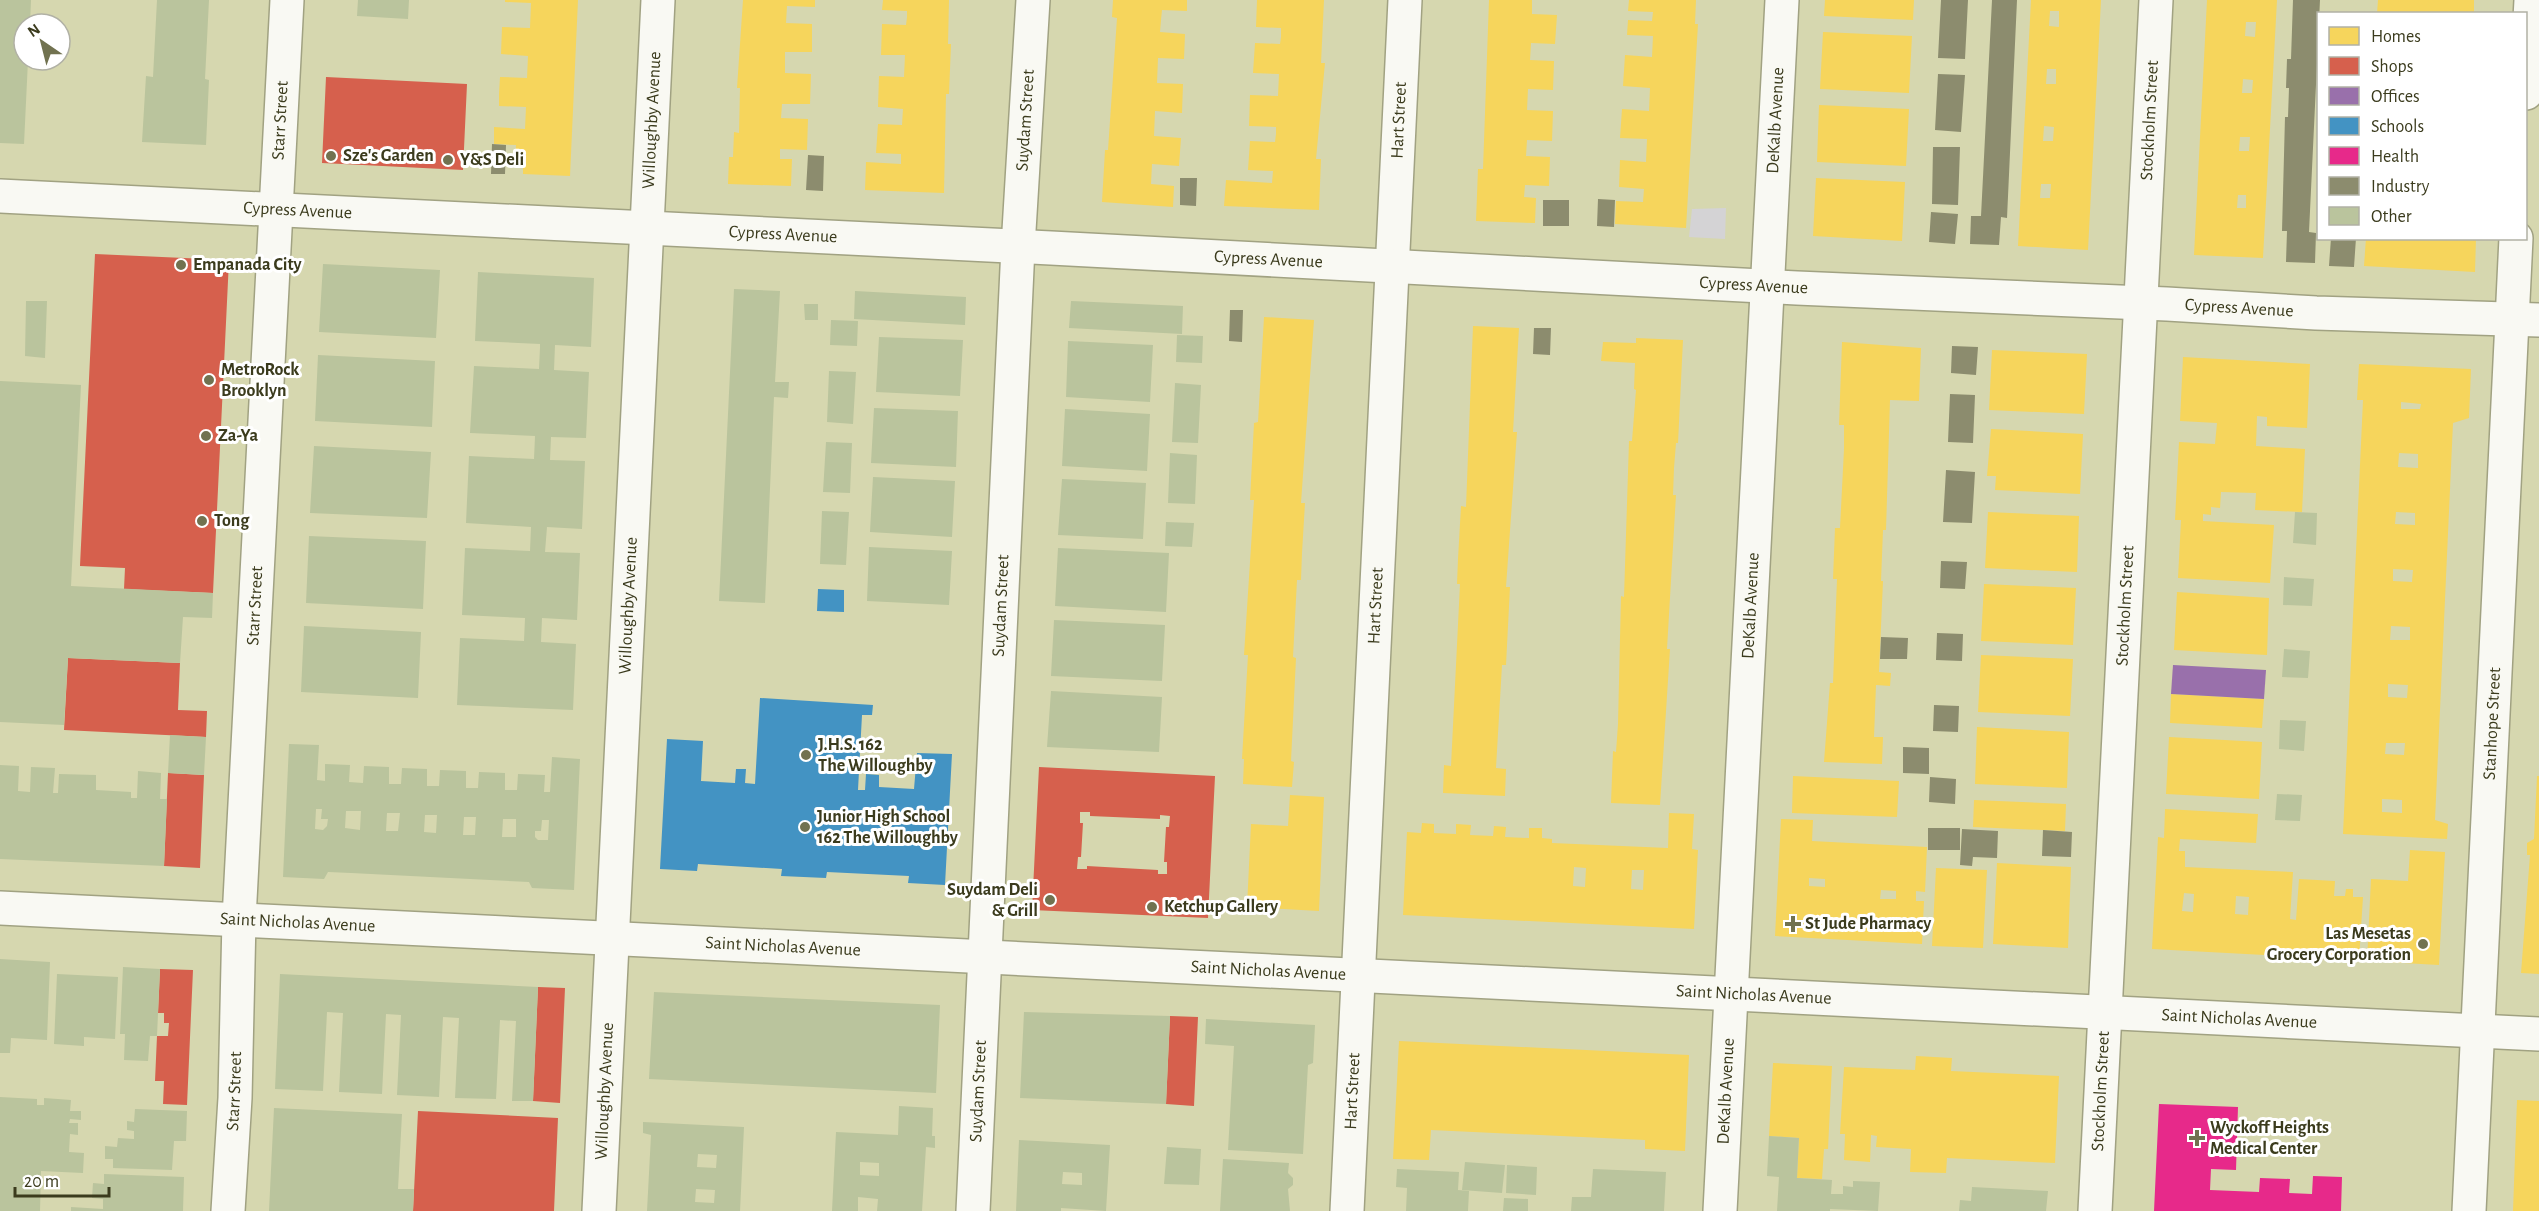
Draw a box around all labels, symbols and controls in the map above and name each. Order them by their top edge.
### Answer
north arrow [12,12,72,72]
legend [2317,12,2527,240]
text: N [25,21,43,40]
text: Homes [2371,28,2421,46]
street label: Willoughby Avenue [640,51,664,190]
text: Shops [2371,58,2413,76]
street label: Stockholm Street [2138,60,2162,181]
street label: DeKalb Avenue [1764,67,1788,174]
street label: Suydam Street [1014,68,1038,172]
street label: Starr Street [270,80,292,160]
street label: Hart Street [1388,81,1410,159]
text: Offices [2371,88,2420,106]
text: Schools [2371,118,2424,136]
place label: Sze's Garden [343,147,434,165]
text: Health [2371,148,2419,166]
marker: Sze's Garden [324,149,338,163]
place label: Y&S Deli [460,151,524,169]
marker: Y&S Deli [441,153,455,167]
text: Industry [2371,178,2430,196]
street label: Cypress Avenue [243,199,352,222]
text: Other [2371,208,2412,226]
street label: Cypress Avenue [728,223,838,246]
street label: Cypress Avenue [1214,248,1323,272]
place label: Empanada City [193,256,302,274]
marker: Empanada City [174,258,188,272]
street label: Cypress Avenue [1699,274,1808,297]
street label: Cypress Avenue [2184,296,2294,321]
place label: MetroRock Brooklyn [221,361,299,400]
marker: MetroRock Brooklyn [202,373,216,387]
place label: Za-Ya [218,427,258,445]
marker: Za-Ya [199,429,213,443]
place label: Tong [214,512,250,530]
marker: Tong [195,514,209,528]
street label: Willoughby Avenue [616,536,641,675]
street label: Stockholm Street [2113,545,2138,666]
street label: DeKalb Avenue [1739,552,1763,659]
street label: Suydam Street [990,554,1013,657]
street label: Starr Street [244,565,266,646]
street label: Hart Street [1365,567,1387,645]
street label: Stanhope Street [2481,667,2504,780]
place label: J.H.S. 162 The Willoughby [818,736,933,775]
marker: J.H.S. 162 The Willoughby [799,748,813,762]
place label: Junior High School 162 The Willoughby [817,808,959,847]
marker: Junior High School 162 The Willoughby [798,820,812,834]
place label: Suydam Deli & Grill [947,881,1038,920]
marker: Suydam Deli & Grill [1043,893,1057,907]
place label: Ketchup Gallery [1164,898,1279,916]
marker: Ketchup Gallery [1145,900,1159,914]
street label: Saint Nicholas Avenue [219,910,376,936]
place label: St Jude Pharmacy [1805,915,1932,933]
marker: St Jude Pharmacy [1786,917,1800,931]
place label: Las Mesetas Grocery Corporation [2267,925,2411,964]
street label: Saint Nicholas Avenue [705,934,861,960]
marker: Las Mesetas Grocery Corporation [2416,937,2430,951]
street label: Saint Nicholas Avenue [1190,958,1347,984]
street label: Saint Nicholas Avenue [1676,982,1832,1008]
street label: Saint Nicholas Avenue [2161,1006,2317,1032]
street label: Willoughby Avenue [592,1022,617,1160]
street label: Stockholm Street [2089,1030,2113,1152]
street label: DeKalb Avenue [1714,1037,1738,1145]
street label: Suydam Street [967,1039,990,1143]
street label: Starr Street [224,1051,245,1131]
street label: Hart Street [1342,1052,1364,1130]
place label: Wyckoff Heights Medical Center [2210,1119,2329,1158]
marker: Wyckoff Heights Medical Center [2188,1129,2206,1147]
scale bar [15,1160,110,1198]
text: 20 m [24,1173,59,1191]

